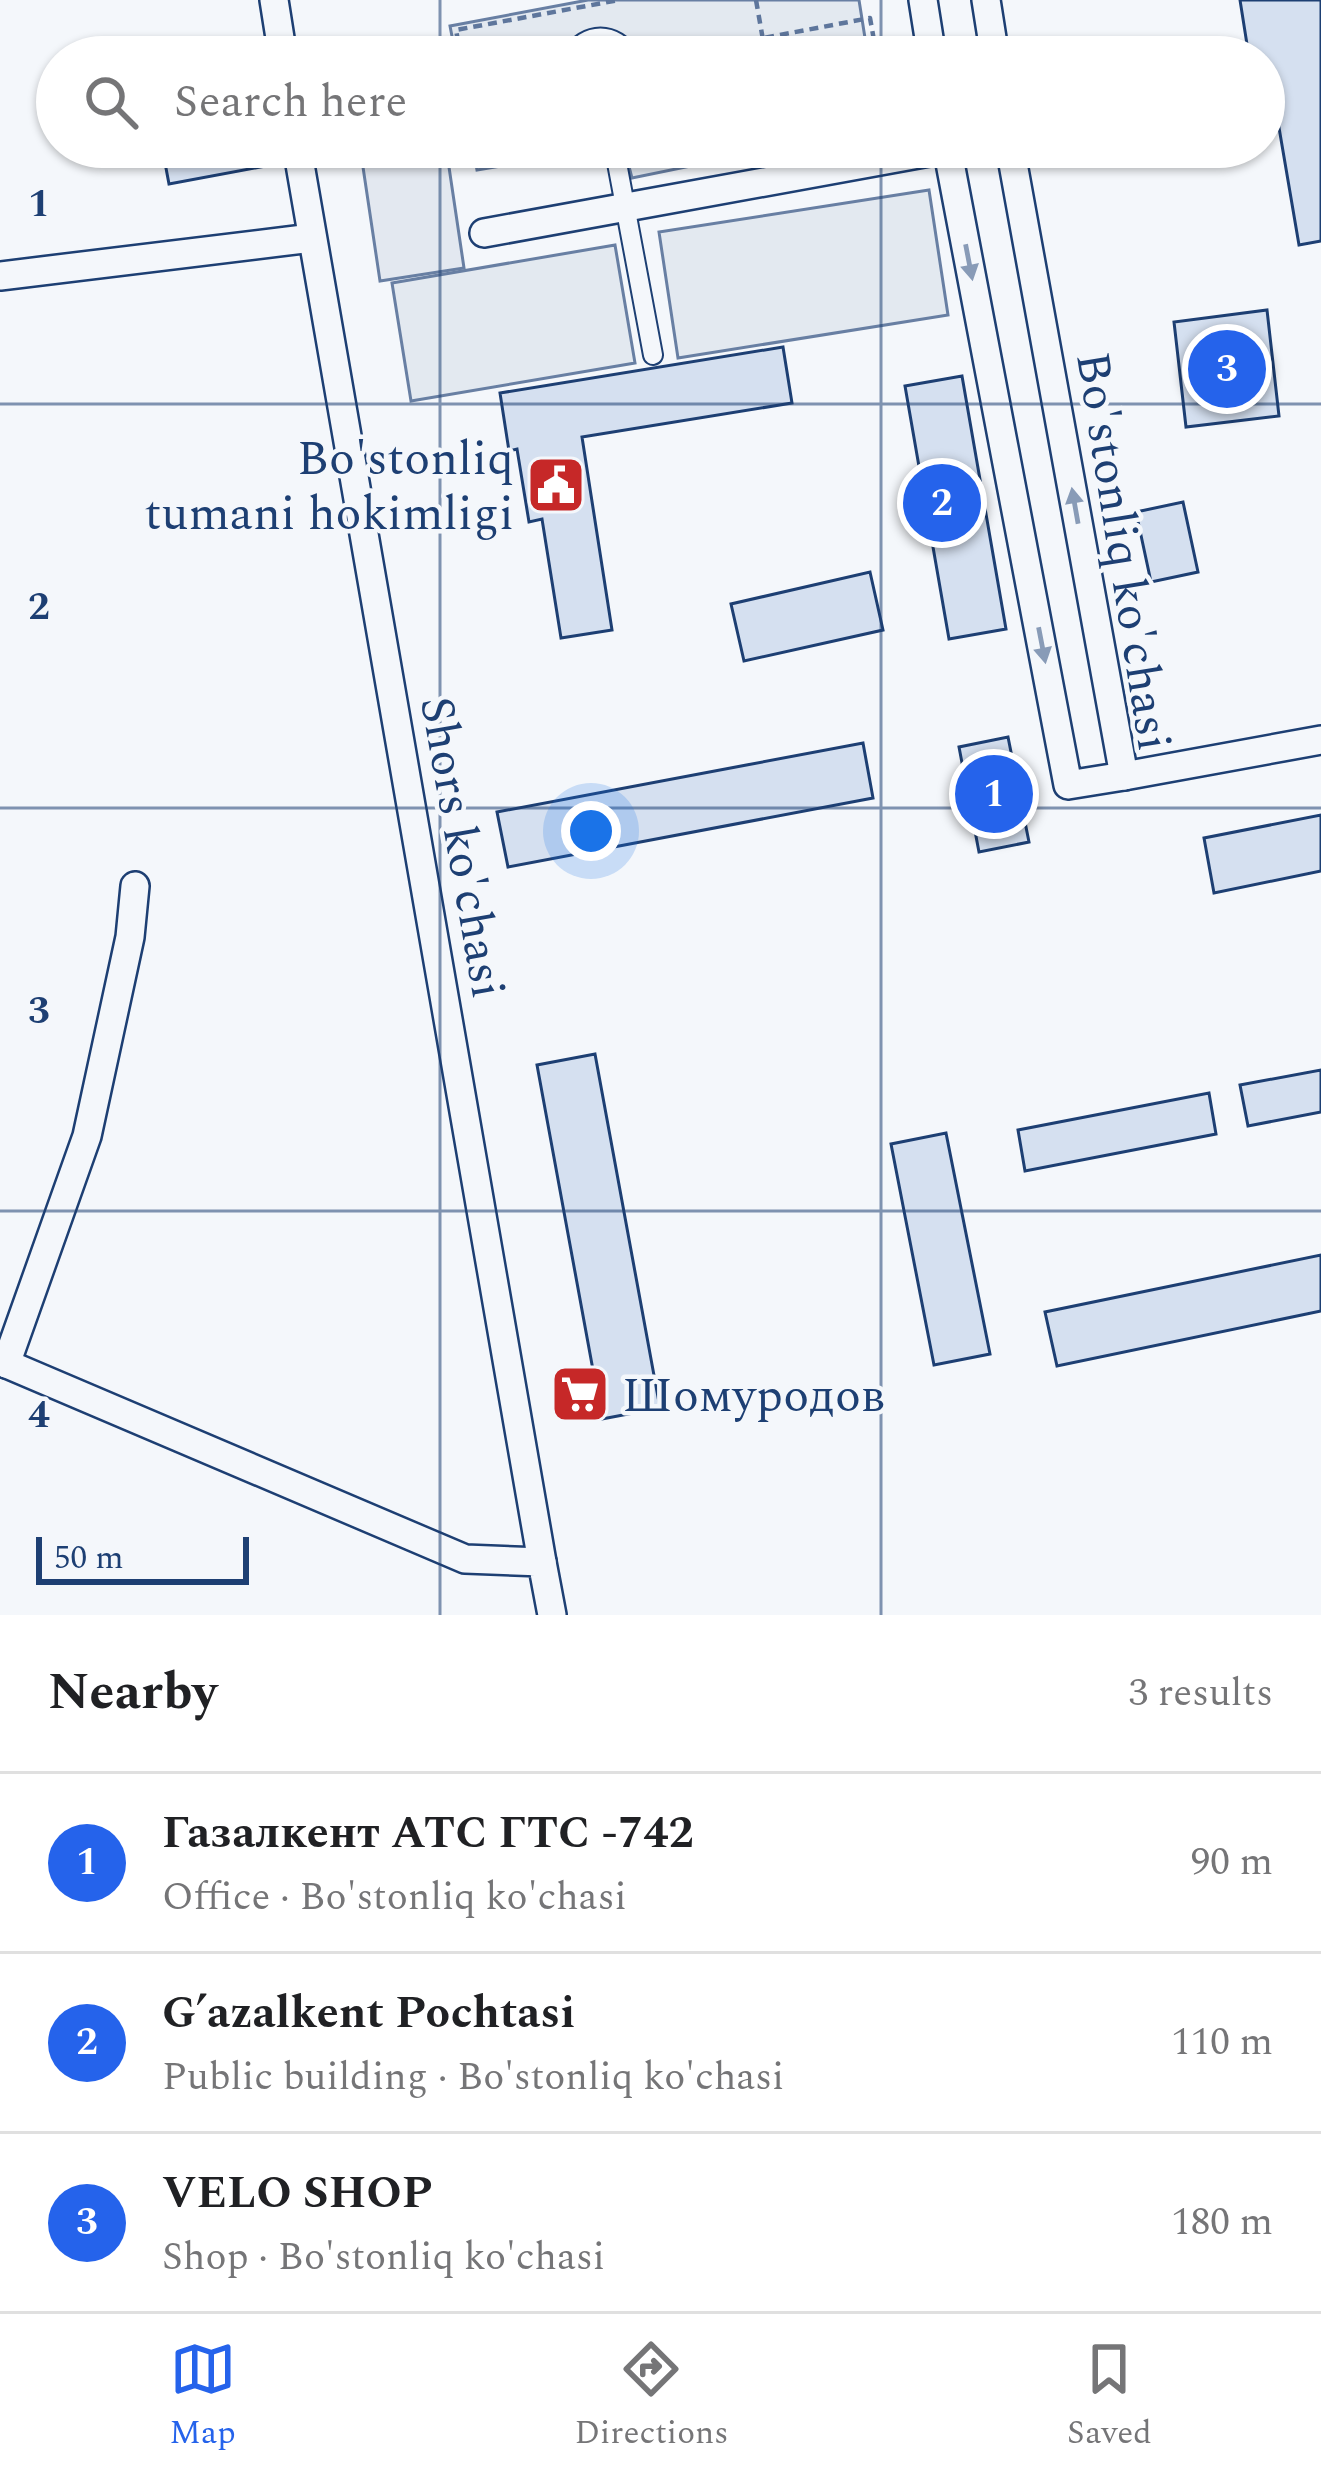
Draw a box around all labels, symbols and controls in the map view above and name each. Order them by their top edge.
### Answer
search box [36,36,1285,168]
text: Search here [174,68,407,137]
icon: search [78,69,144,135]
text: 1 [28,175,50,234]
one-way arrow [960,244,979,281]
pin: 3 [1188,324,1266,414]
street label: Bo'stonliq ko'chasi [1055,347,1190,756]
place label: Bo'stonliq tumani hokimligi [144,423,514,551]
public building icon: Bo'stonliq tumani hokimligi [525,454,587,516]
pin: 2 [903,458,981,548]
one-way arrow [1065,486,1084,524]
text: 2 [28,578,50,637]
one-way arrow [1033,627,1052,664]
street label: Shors ko'chasi [399,691,524,1004]
pin: 1 [955,749,1033,839]
your location [561,801,621,861]
text: 3 [28,982,50,1041]
place label: Шомуродов [622,1360,885,1433]
supermarket icon: Шомуродов [549,1363,611,1425]
text: 4 [28,1386,50,1445]
scale bar [36,1531,249,1584]
text: 50 m [54,1533,124,1583]
text: Nearby [48,1654,217,1732]
text: 3 results [1129,1664,1273,1723]
text: Газалкент АТС ГТС -742 [162,1799,694,1868]
text: 1 [76,1833,98,1892]
text: 90 m [1191,1833,1273,1892]
text: Office · Bo'stonliq ko'chasi [162,1868,627,1927]
text: Gʼazalkent Pochtasi [162,1979,575,2048]
text: 2 [76,2013,98,2072]
text: 110 m [1171,2013,1273,2072]
text: Public building · Bo'stonliq ko'chasi [162,2048,784,2107]
text: VELO SHOP [162,2159,433,2228]
text: 3 [76,2193,98,2252]
text: 180 m [1171,2193,1273,2252]
text: Shop · Bo'stonliq ko'chasi [162,2228,605,2287]
tab: Map [169,2336,236,2458]
tab: Directions [574,2336,728,2458]
tab: Saved [1067,2336,1152,2458]

